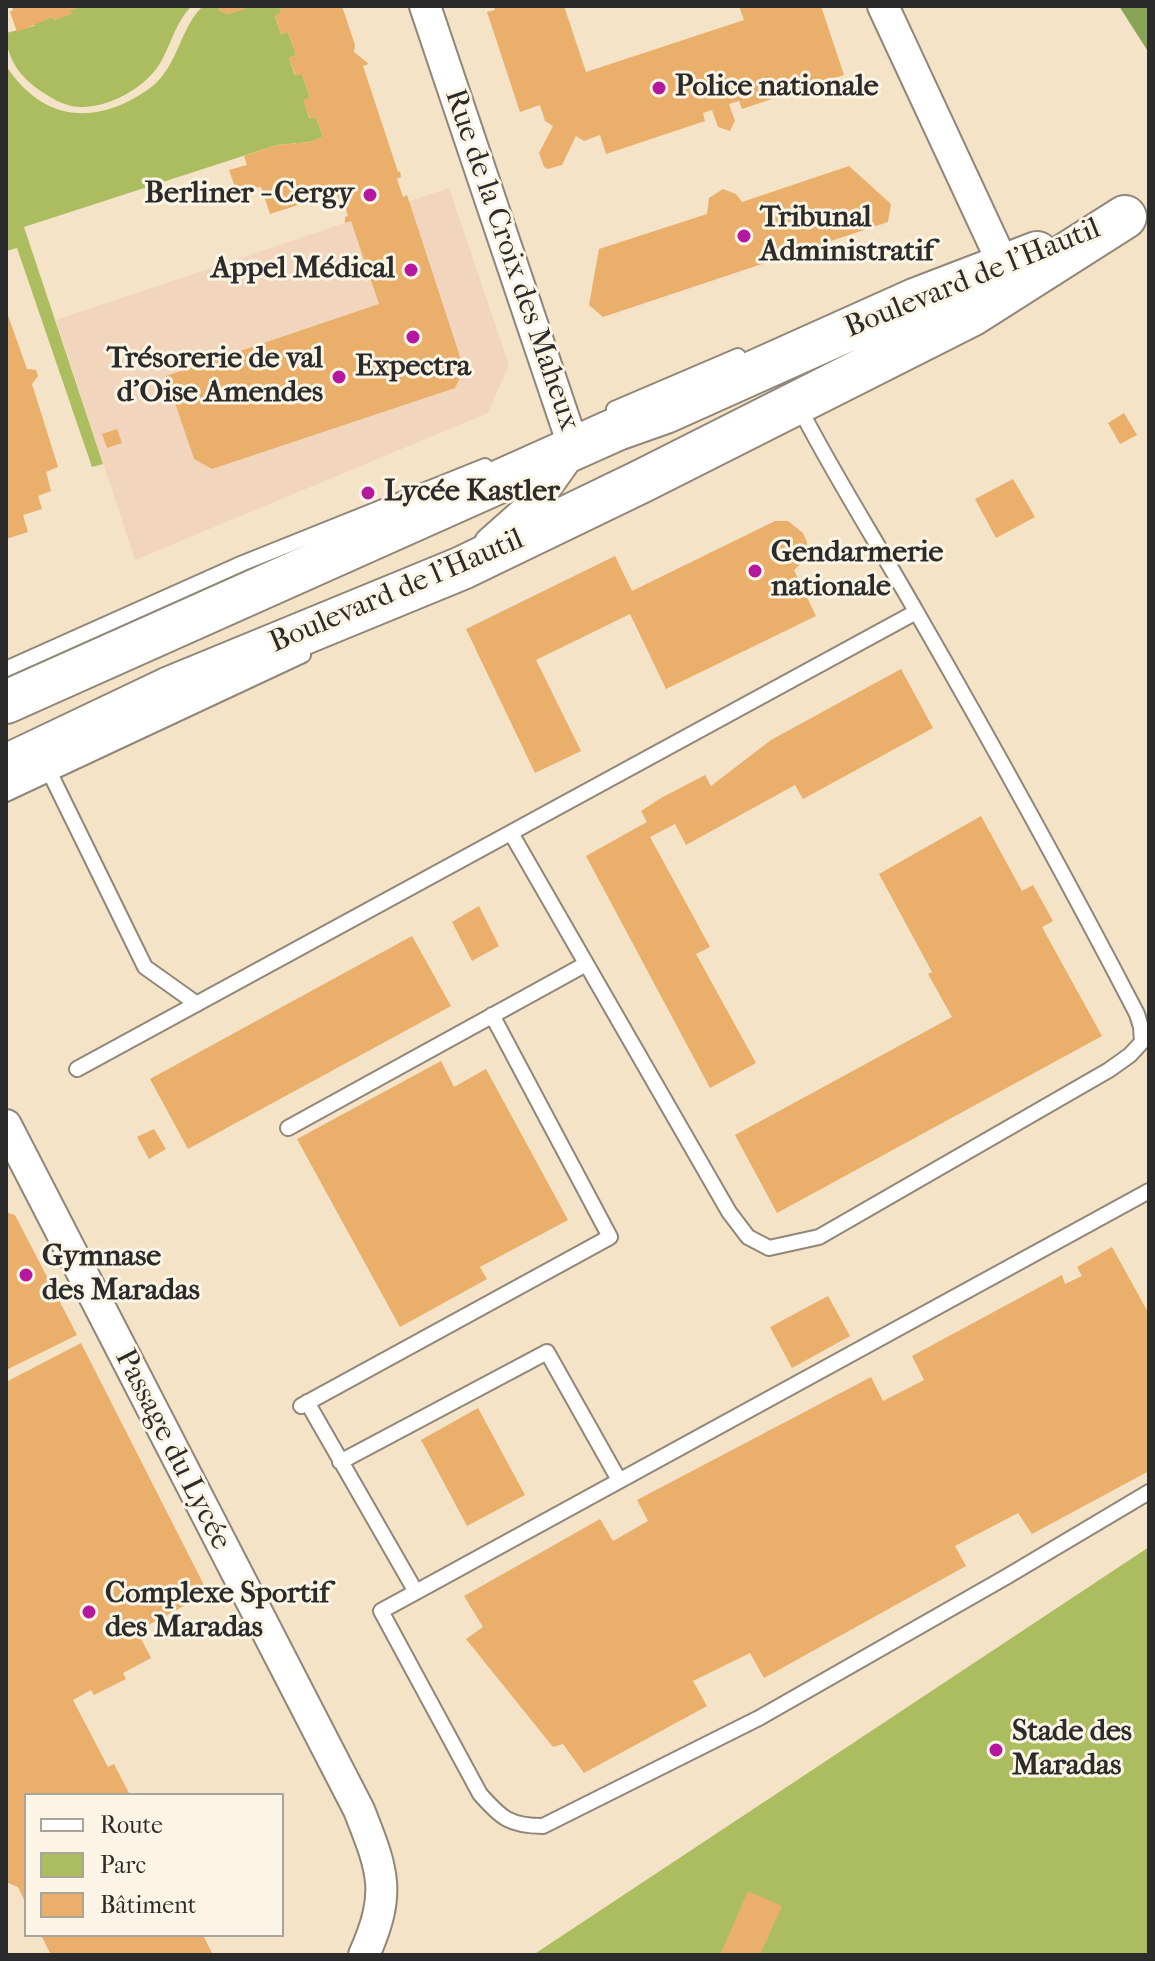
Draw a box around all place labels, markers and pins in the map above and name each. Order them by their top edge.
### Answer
place label: Police nationale [675,70,879,106]
marker: Police nationale [650,79,668,97]
place label: Berliner - Cergy [145,177,354,213]
marker: Berliner - Cergy [361,186,379,204]
place label: Tribunal Administratif [760,201,934,272]
marker: Tribunal Administratif [735,227,753,245]
place label: Appel Médical [211,252,395,288]
marker: Appel Médical [402,261,420,279]
marker: Expectra [404,328,422,346]
place label: Trésorerie de val d'Oise Amendes [107,342,323,412]
place label: Expectra [355,350,471,386]
marker: Trésorerie de val d'Oise Amendes [330,368,348,386]
place label: Lycée Kastler [384,475,560,511]
marker: Lycée Kastler [359,484,377,502]
place label: Gendarmerie nationale [771,536,943,606]
marker: Gendarmerie nationale [746,562,764,580]
place label: Gymnase des Maradas [42,1240,200,1310]
marker: Gymnase des Maradas [17,1266,35,1284]
place label: Complexe Sportif des Maradas [105,1577,329,1648]
marker: Complexe Sportif des Maradas [80,1603,98,1621]
place label: Stade des Maradas [1012,1715,1132,1786]
marker: Stade des Maradas [987,1741,1005,1759]

